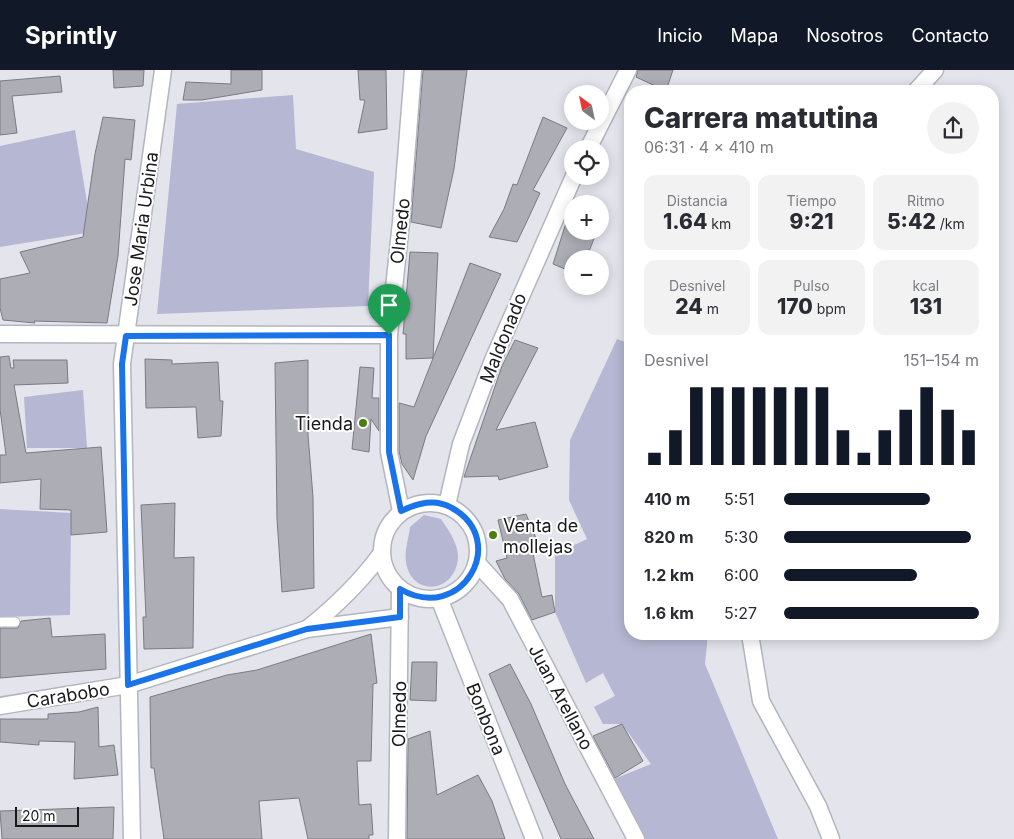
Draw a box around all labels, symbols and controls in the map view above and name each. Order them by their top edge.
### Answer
text: Sprintly [25,21,117,50]
text: Inicio [657,25,703,46]
text: Mapa [731,25,778,46]
text: Nosotros [806,25,884,46]
text: Contacto [912,25,989,46]
north arrow [564,85,609,130]
map controls [564,85,609,295]
text: Carrera matutina [644,101,879,135]
button: share [927,102,979,154]
text: 06:31 · 4 × 410 m [644,137,774,157]
button: locate [564,140,609,185]
street label: Jose Maria Urbina [120,150,162,308]
text: Distancia [667,192,728,209]
text: Tiempo [787,192,836,209]
text: Ritmo [907,192,945,209]
button: + [564,195,609,240]
street label: Olmedo [386,197,414,265]
text: 1.64 [663,209,707,234]
text: 9:21 [790,209,833,234]
text: 5:42 [887,209,936,234]
text: km [707,215,731,232]
text: /km [936,215,965,232]
button: − [564,250,609,295]
text: Desnivel [669,277,725,294]
text: Pulso [793,277,830,294]
text: kcal [912,277,939,294]
pin [368,284,410,335]
street label: Maldonado [475,290,531,386]
icon: arrive [375,291,403,319]
text: 24 [675,294,703,319]
text: 170 [777,294,813,319]
text: 131 [910,294,942,319]
text: m [703,300,719,317]
text: bpm [813,300,846,317]
text: Desnivel [644,350,709,370]
text: 151–154 m [903,350,979,370]
place label: Tienda [295,413,353,434]
marker: Tienda [357,417,369,429]
text: 410 m [644,489,690,509]
text: 5:51 [724,489,755,509]
place label: Venta de mollejas [503,515,578,557]
text: 820 m [644,527,694,547]
text: 5:30 [724,527,758,547]
marker: Venta de mollejas [487,529,499,541]
text: 1.2 km [644,565,694,585]
text: 6:00 [724,565,759,585]
text: 1.6 km [644,603,694,623]
text: 5:27 [724,603,757,623]
street label: Juan Arellano [524,641,598,753]
street label: Carabobo [25,678,111,712]
street label: Bonbona [462,680,510,758]
street label: Olmedo [388,681,410,747]
scale bar [15,804,79,827]
text: 20 m [22,807,56,824]

